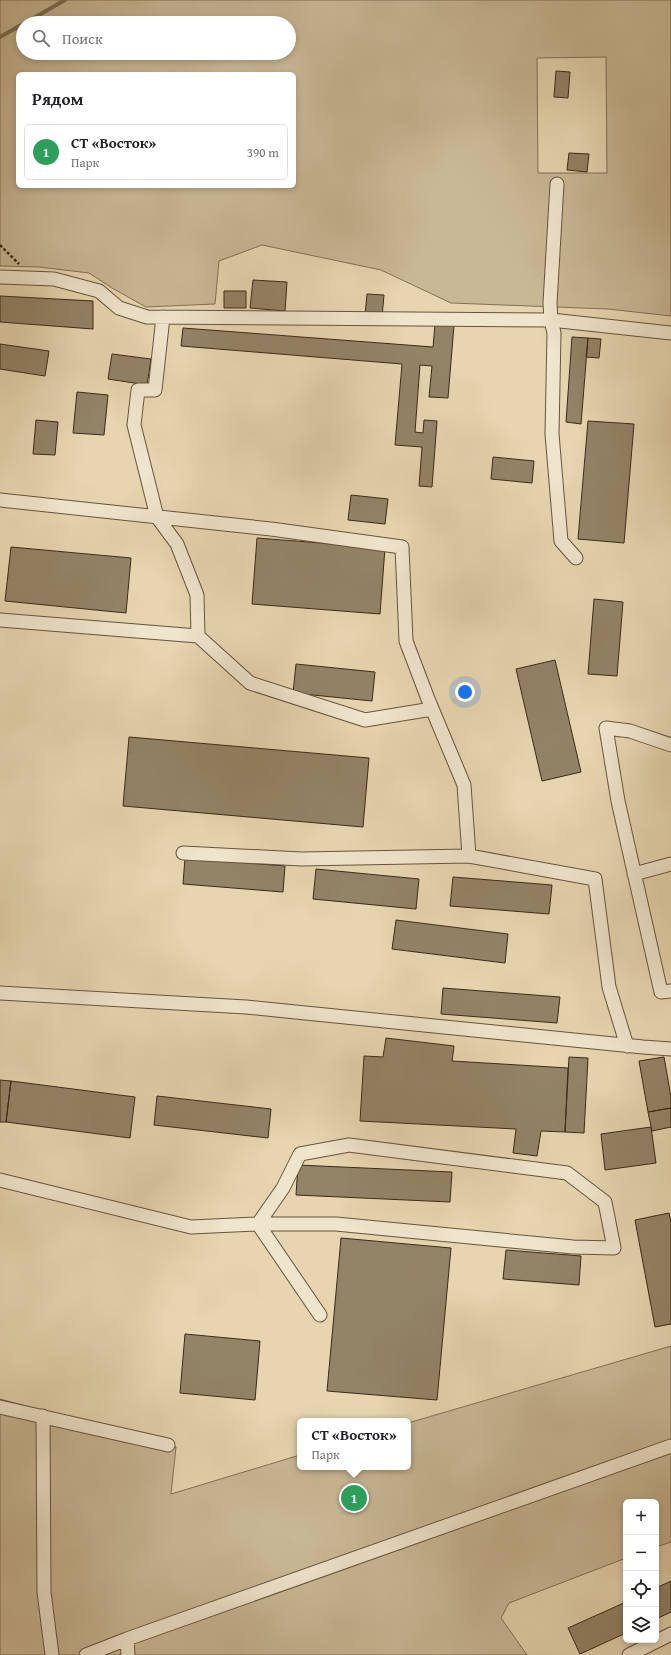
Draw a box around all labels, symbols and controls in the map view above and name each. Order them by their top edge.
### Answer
search box [16,16,296,60]
icon: search [30,27,52,49]
text: Поиск [62,28,103,49]
text: Рядом [32,86,83,111]
text: СТ «Восток» [71,132,156,153]
text: 1 [43,143,49,162]
text: 390 m [247,143,279,162]
text: Парк [71,153,99,172]
your location [455,682,475,702]
popup [297,1418,411,1470]
text: СТ «Восток» [311,1424,397,1445]
text: Парк [311,1445,340,1464]
pin: 1 [341,1483,367,1513]
map controls [623,1499,659,1643]
button: + [623,1499,659,1535]
button: − [623,1535,659,1571]
button: locate [623,1571,659,1607]
button: layers [623,1607,659,1643]

